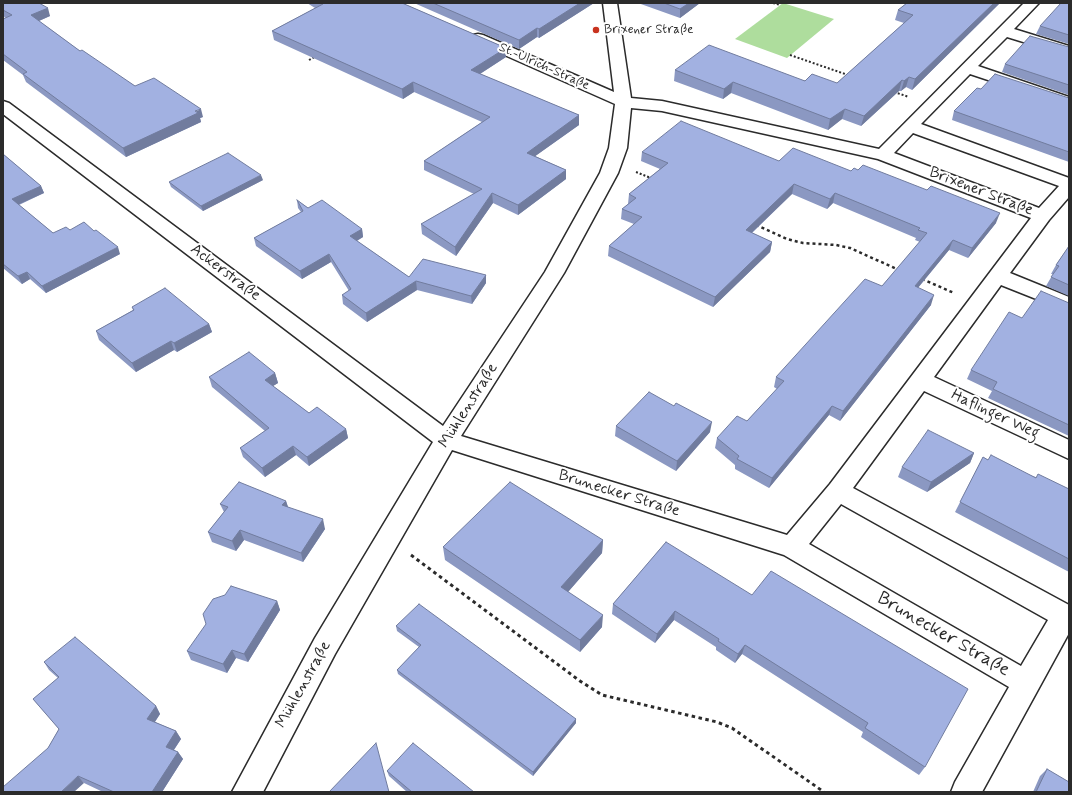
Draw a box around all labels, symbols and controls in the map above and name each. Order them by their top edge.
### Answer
place label: Brixener Straße [604,22,693,38]
marker: Brixener Straße [591,25,601,35]
street label: St.-Ulrich-Straße [496,40,592,94]
street label: Brixener Straße [926,163,1036,221]
street label: Ackerstraße [186,240,264,306]
street label: Mühlenstraße [435,360,503,452]
street label: Haflinger Weg [948,386,1042,444]
street label: Brunecker Straße [556,466,682,522]
street label: Brunecker Straße [872,588,1014,682]
street label: Mühlenstraße [272,638,336,732]

